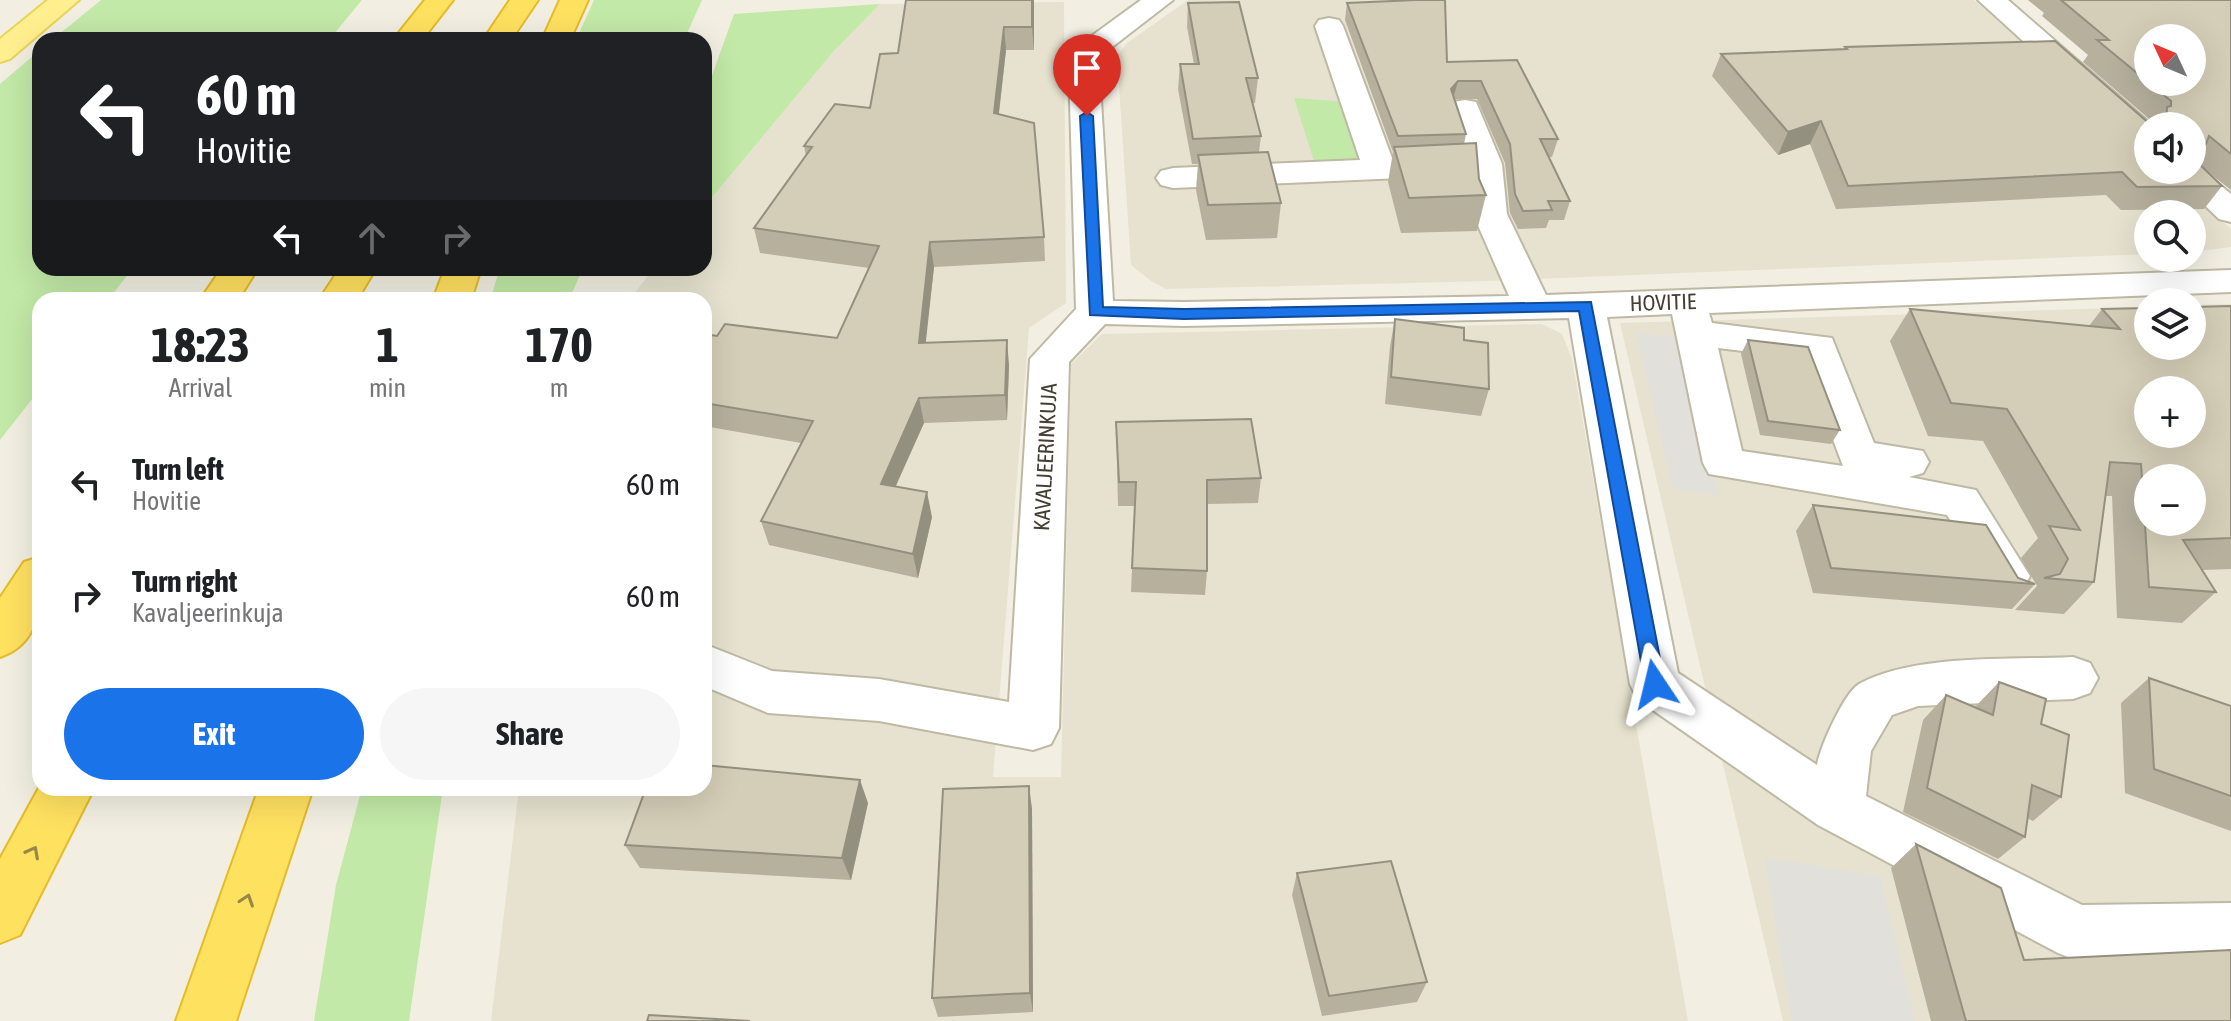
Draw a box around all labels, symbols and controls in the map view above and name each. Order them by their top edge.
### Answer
north arrow [2134,24,2206,96]
map controls [2134,24,2206,536]
pin [1053,34,1121,116]
icon: arrive [1065,46,1109,90]
text: 60 m [196,63,297,127]
icon: left [64,64,168,168]
button: sound [2134,112,2206,184]
text: Hovitie [196,129,292,171]
button: search [2134,200,2206,272]
icon: left [266,216,310,260]
icon: ahead [350,216,394,260]
icon: right [434,216,478,260]
street label: HOVITIE [1629,288,1697,316]
button: layers [2134,288,2206,360]
text: 18:23 [151,317,250,372]
text: 1 [376,317,399,372]
text: 170 [525,317,593,372]
text: Arrival [169,373,232,403]
text: min [369,373,406,403]
text: m [550,373,568,403]
button: + [2134,376,2206,448]
street label: KAVALJEERINKUJA [1028,382,1062,531]
text: Turn left [132,452,224,486]
icon: left [64,462,108,506]
button: − [2134,464,2206,536]
text: 60 m [626,467,680,501]
text: Hovitie [132,486,201,516]
text: Turn right [132,564,238,598]
icon: right [64,574,108,618]
text: 60 m [626,579,680,613]
text: Kavaljeerinkuja [132,598,284,628]
position arrow [1613,642,1697,726]
button: Exit [64,688,364,780]
button: Share [380,688,680,780]
one-way arrow [24,845,39,860]
one-way arrow [238,894,254,908]

